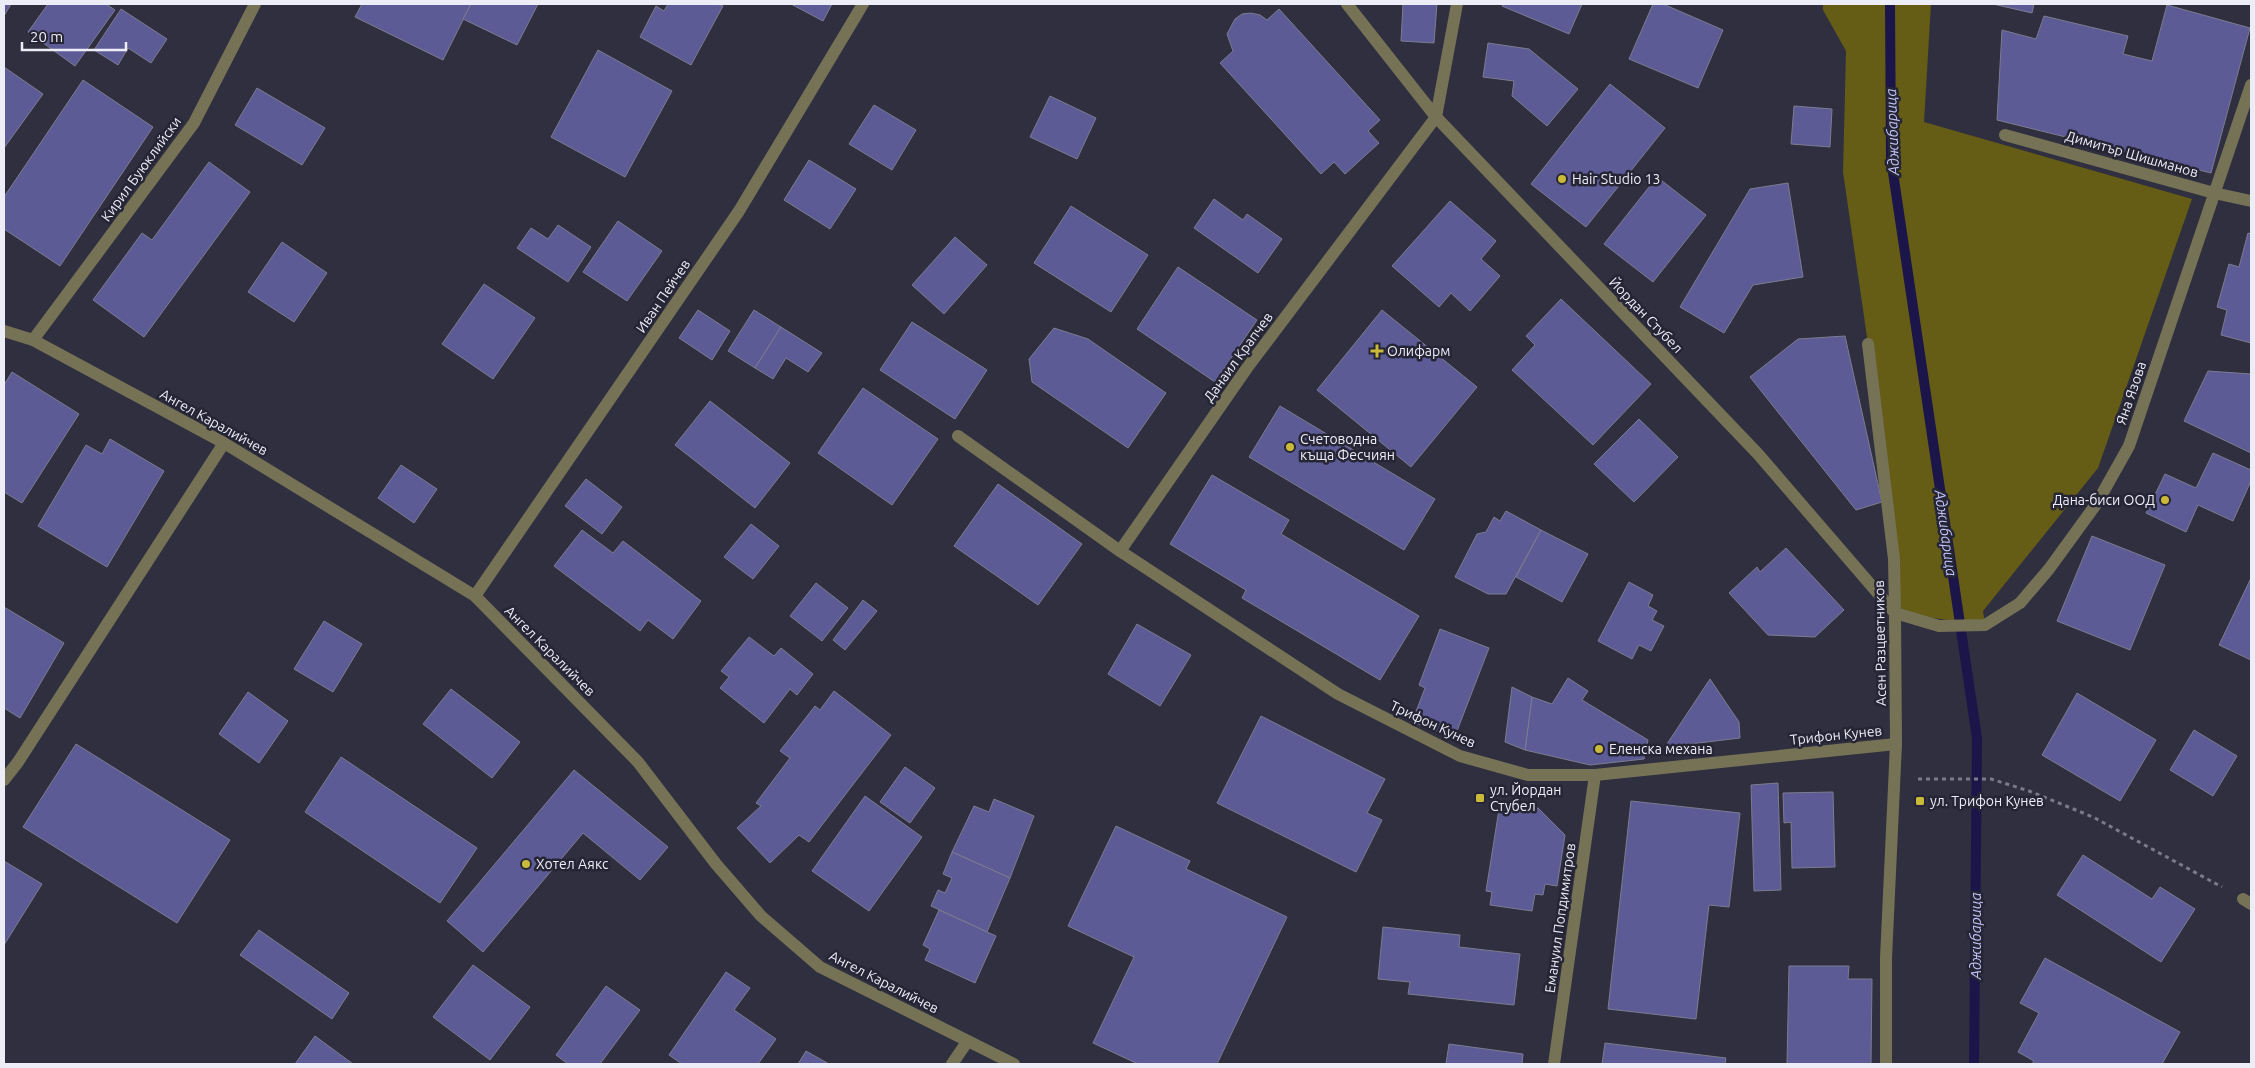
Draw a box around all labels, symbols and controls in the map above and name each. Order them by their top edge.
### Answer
scale bar [22,20,126,52]
text: 20 m [30,28,63,45]
water label: Аджибарица [1882,88,1902,177]
street label: Кирил Буюклийски [98,114,184,224]
street label: Димитър Шишманов [2064,127,2200,181]
place label: Hair Studio 13 [1572,171,1660,187]
marker: Hair Studio 13 [1556,173,1568,185]
street label: Иван Пейчев [633,256,693,336]
street label: Йордан Стубел [1606,273,1687,356]
street label: Данаил Крапчев [1200,309,1276,405]
place label: Олифарм [1387,343,1450,359]
marker: Олифарм [1371,345,1383,357]
street label: Яна Язова [2113,359,2149,427]
street label: Ангел Каралийчев [157,386,271,458]
place label: Счетоводна къща Фесчиян [1300,431,1395,463]
marker: Счетоводна къща Фесчиян [1284,441,1296,453]
water label: Аджибарица [1931,488,1960,577]
place label: Дана-биси ООД [2053,492,2155,508]
marker: Дана-биси ООД [2159,494,2171,506]
street label: Асен Разцветников [1871,580,1889,706]
street label: Ангел Каралийчев [502,603,598,699]
street label: Трифон Кунев [1388,697,1478,751]
street label: Трифон Кунев [1789,722,1883,748]
place label: Еленска механа [1609,741,1713,757]
marker: Еленска механа [1593,743,1605,755]
place label: ул. Йордан Стубел [1490,781,1561,814]
marker: ул. Йордан Стубел [1474,792,1486,804]
place label: ул. Трифон Кунев [1930,793,2044,809]
marker: ул. Трифон Кунев [1914,795,1926,807]
street label: Емануил Попдимитров [1542,842,1578,994]
place label: Хотел Аякс [536,856,609,872]
marker: Хотел Аякс [520,858,532,870]
water label: Аджибарица [1967,892,1984,981]
street label: Ангел Каралийчев [827,947,941,1017]

